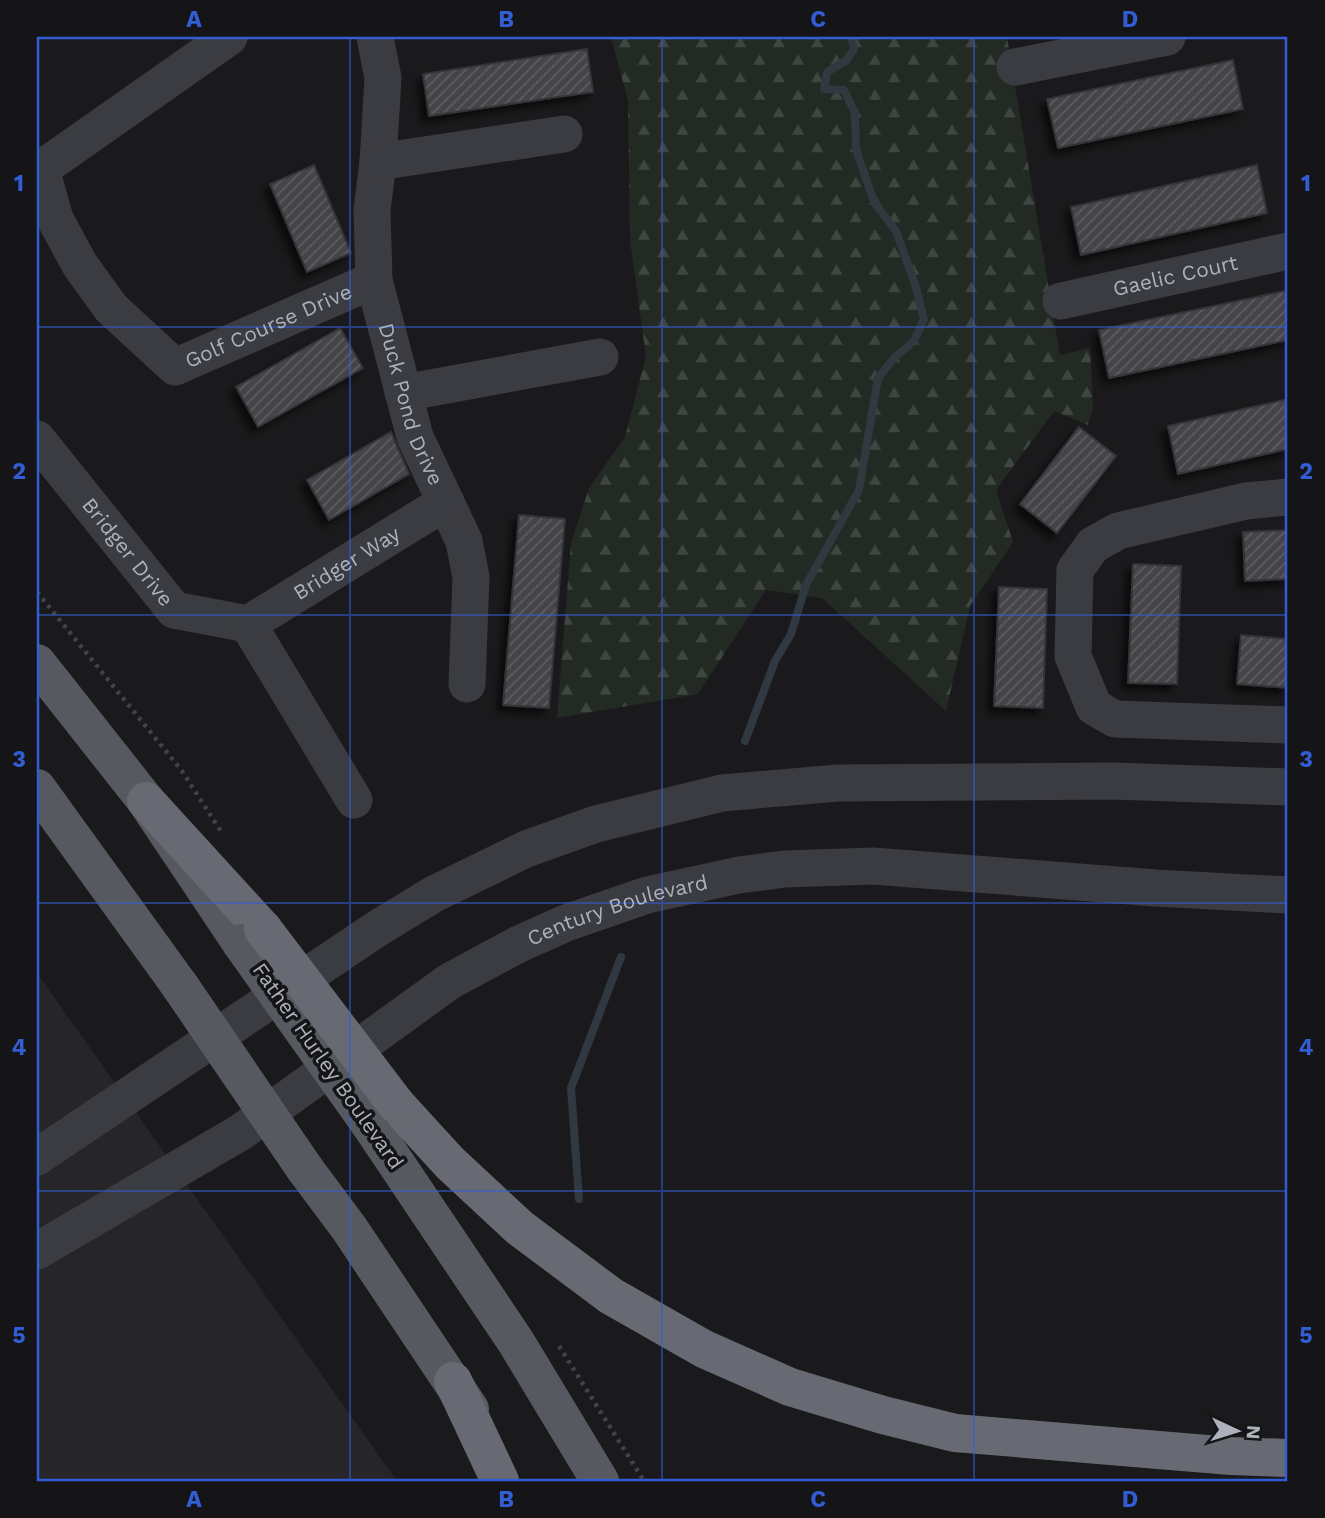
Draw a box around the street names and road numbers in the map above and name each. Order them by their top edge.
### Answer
street label: Gaelic Court [1110,249,1240,301]
street label: Golf Course Drive [181,278,356,373]
street label: Duck Pond Drive [374,320,449,489]
street label: Bridger Drive [77,493,179,611]
street label: Bridger Way [289,520,405,605]
street label: Century Boulevard [523,869,710,951]
street label: Father Hurley Boulevard [248,958,409,1174]

